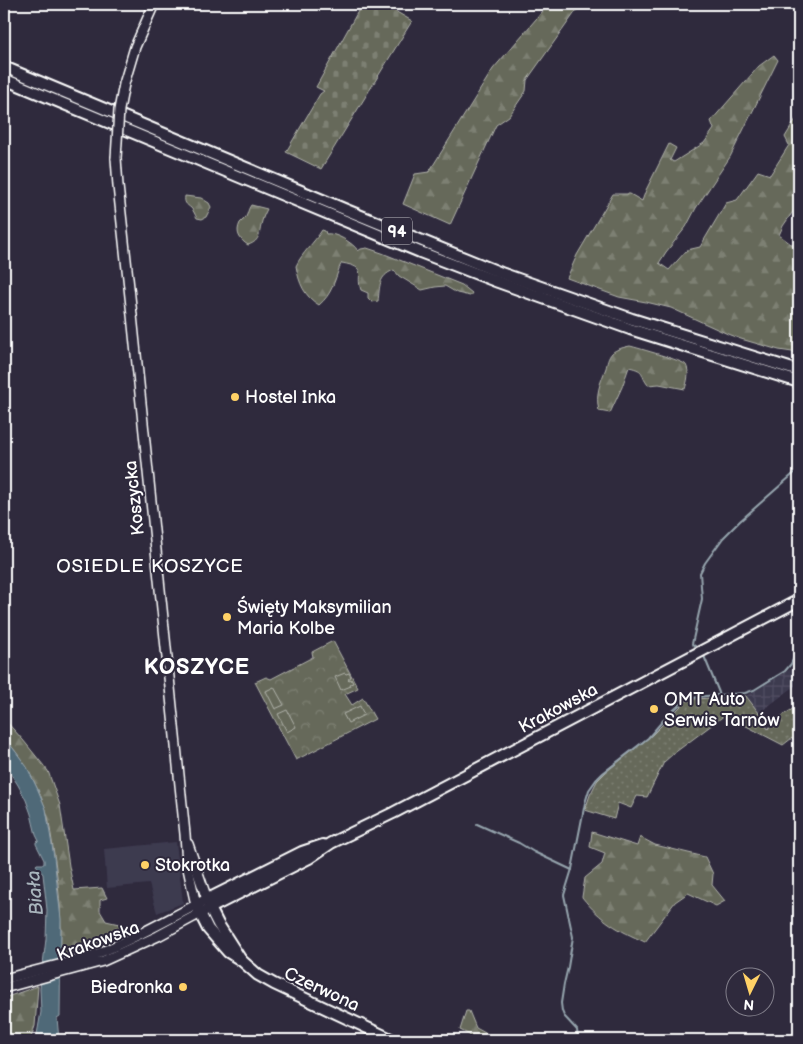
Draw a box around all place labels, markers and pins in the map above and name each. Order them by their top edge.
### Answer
place label: Hostel Inka [245,387,336,408]
marker: Hostel Inka [229,391,241,403]
place label: Święty Maksymilian Maria Kolbe [237,595,392,639]
marker: Święty Maksymilian Maria Kolbe [221,611,233,623]
place label: OMT Auto Serwis Tarnów [664,689,780,731]
marker: OMT Auto Serwis Tarnów [648,703,660,715]
place label: Stokrotka [155,855,230,876]
marker: Stokrotka [139,859,151,871]
place label: Biedronka [90,977,173,998]
marker: Biedronka [177,981,189,993]

